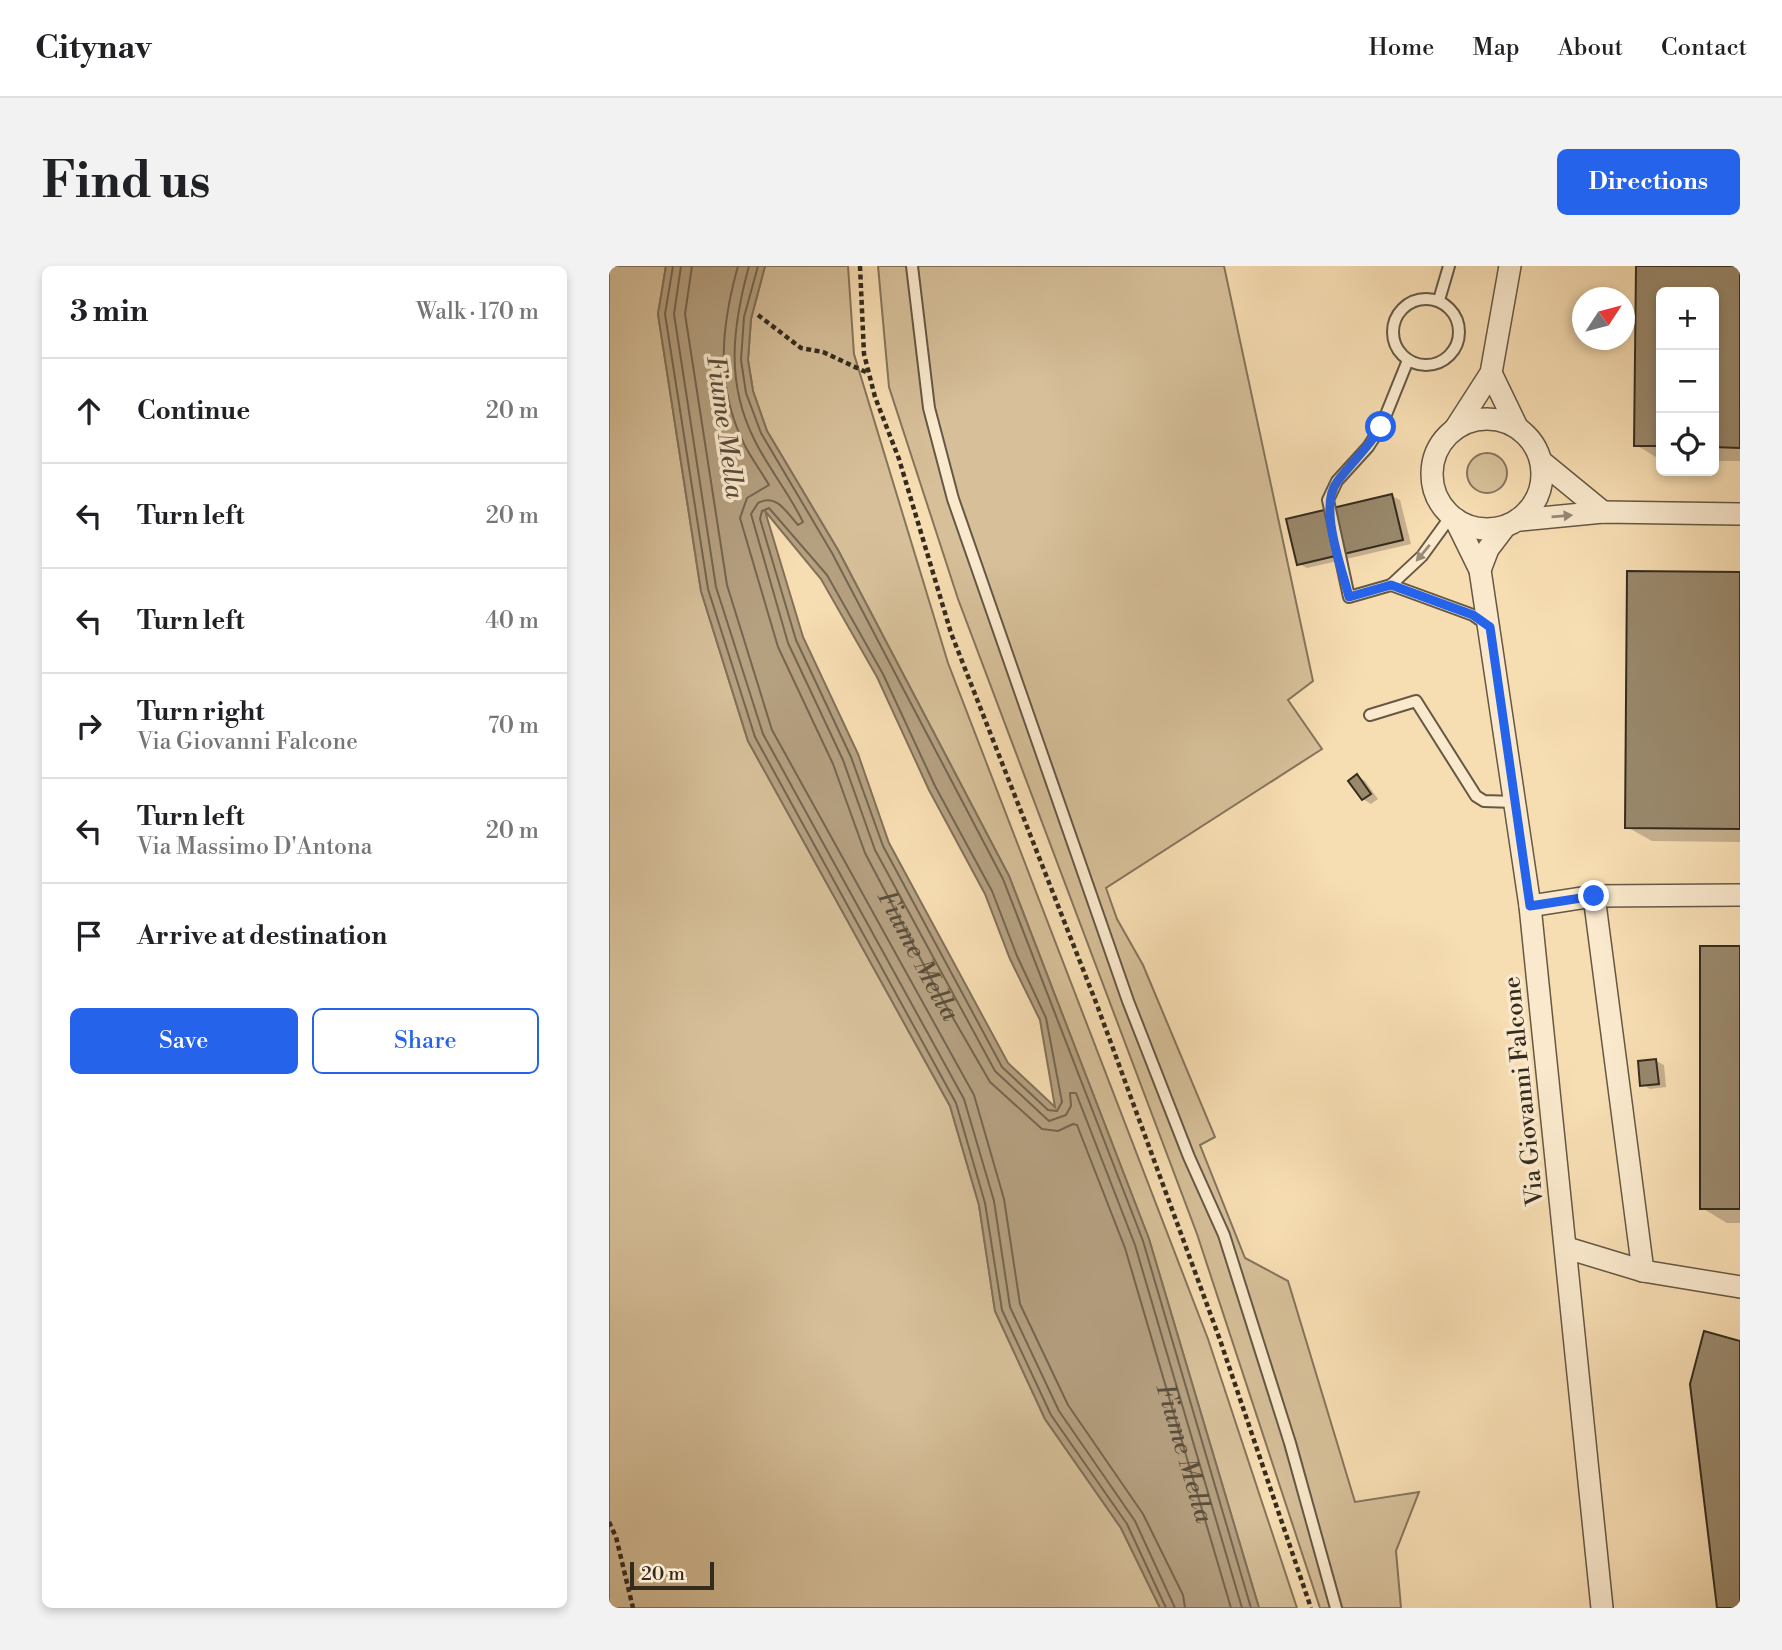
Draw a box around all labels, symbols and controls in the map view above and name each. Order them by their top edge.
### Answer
text: Citynav [35,28,152,69]
text: Home [1369,33,1434,63]
text: Map [1472,33,1520,63]
text: About [1558,33,1623,63]
text: Contact [1661,33,1747,63]
button: Directions [1557,149,1740,215]
text: Find us [42,152,211,213]
north arrow [1572,287,1635,350]
map controls [1656,287,1719,476]
button: + [1656,287,1719,350]
text: 3 min [70,293,148,331]
text: Walk · 170 m [416,298,539,326]
button: − [1656,350,1719,413]
water label: Fiume Mella [699,354,751,501]
icon: ahead [70,392,108,430]
text: Continue [137,395,250,427]
text: 20 m [486,397,539,425]
route start [1365,411,1396,442]
button: locate [1656,413,1719,476]
icon: left [70,497,108,535]
text: Turn left [137,500,245,532]
text: 20 m [486,502,539,530]
one-way arrow [1551,510,1573,521]
one-way arrow [1416,543,1431,561]
icon: left [70,602,108,640]
text: Turn left [137,605,245,637]
text: 40 m [485,607,539,635]
text: Turn right [137,696,265,728]
icon: right [70,707,108,745]
text: 70 m [488,712,539,740]
text: Via Giovanni Falcone [137,728,358,756]
text: Turn left [137,801,245,833]
icon: left [70,812,108,850]
text: 20 m [486,817,539,845]
text: Via Massimo D'Antona [137,833,372,861]
route end [1578,880,1609,911]
water label: Fiume Mella [870,885,966,1027]
icon: arrive [70,917,108,955]
text: Arrive at destination [137,920,387,952]
street label: Via Giovanni Falcone [1497,975,1551,1208]
button: Save [70,1008,298,1074]
button: Share [312,1008,539,1074]
water label: Fiume Mella [1149,1380,1220,1527]
scale bar [630,1559,714,1591]
text: 20 m [641,1562,685,1586]

